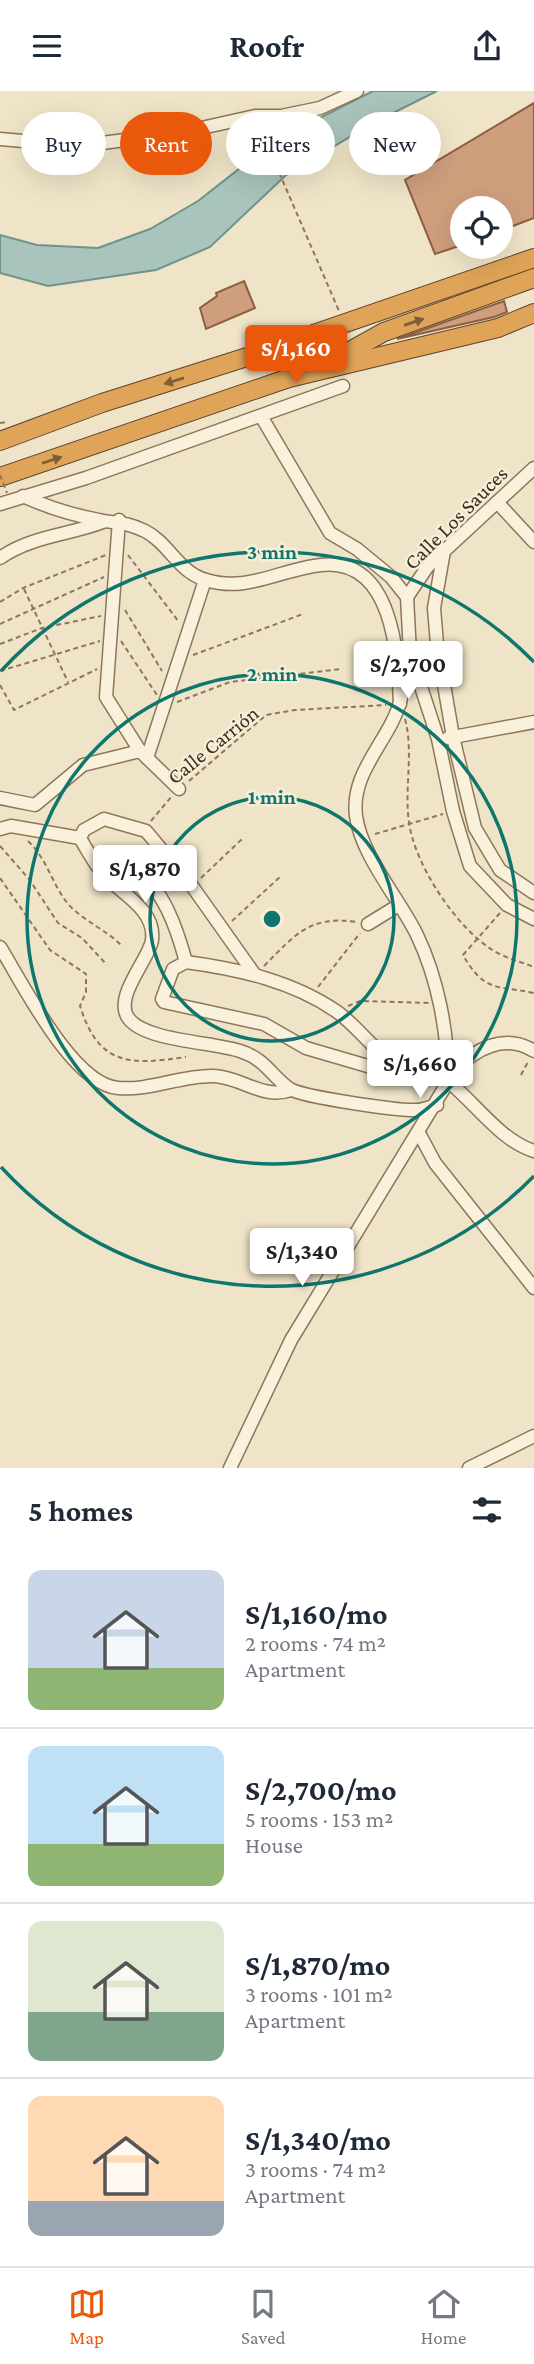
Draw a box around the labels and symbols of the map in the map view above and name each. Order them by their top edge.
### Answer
one-way arrow [404,316,425,327]
pin: S/1,160 [231,325,361,385]
one-way arrow [163,376,184,386]
one-way arrow [42,454,63,464]
street label: Calle Los Sauces [399,461,513,575]
text: 3 min [247,540,297,564]
pin: S/2,700 [343,641,473,701]
text: 2 min [247,662,297,686]
street label: Calle Carrión [163,701,263,789]
text: 1 min [248,785,296,809]
pin: S/1,870 [80,845,210,905]
centre of rings [260,907,284,931]
pin: S/1,660 [355,1041,485,1100]
pin: S/1,340 [237,1229,367,1288]

